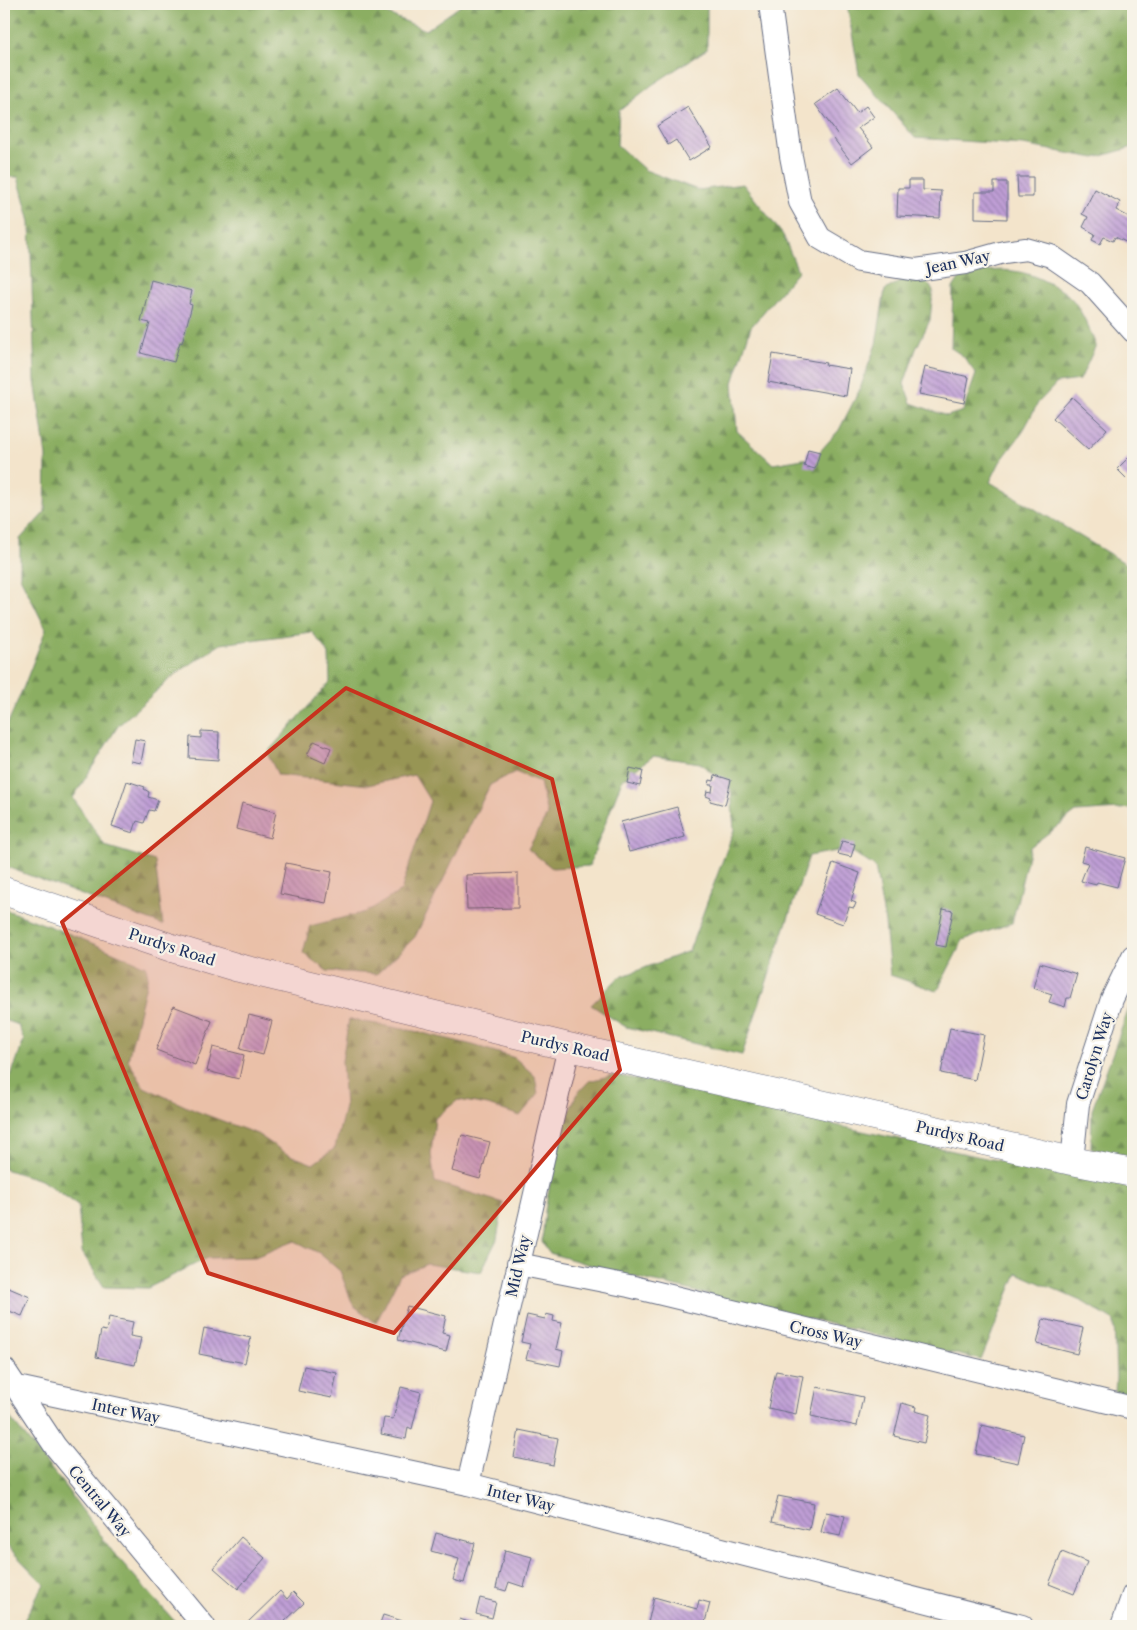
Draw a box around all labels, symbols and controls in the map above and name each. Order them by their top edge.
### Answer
street label: Jean Way [922,246,993,278]
street label: Purdys Road [126,924,218,970]
street label: Carolyn Way [1072,1009,1117,1102]
street label: Purdys Road [519,1027,611,1065]
street label: Purdys Road [914,1117,1006,1155]
street label: Mid Way [502,1232,535,1299]
street label: Cross Way [788,1316,865,1352]
street label: Inter Way [90,1395,162,1428]
street label: Central Way [65,1461,136,1541]
street label: Inter Way [485,1480,557,1516]

